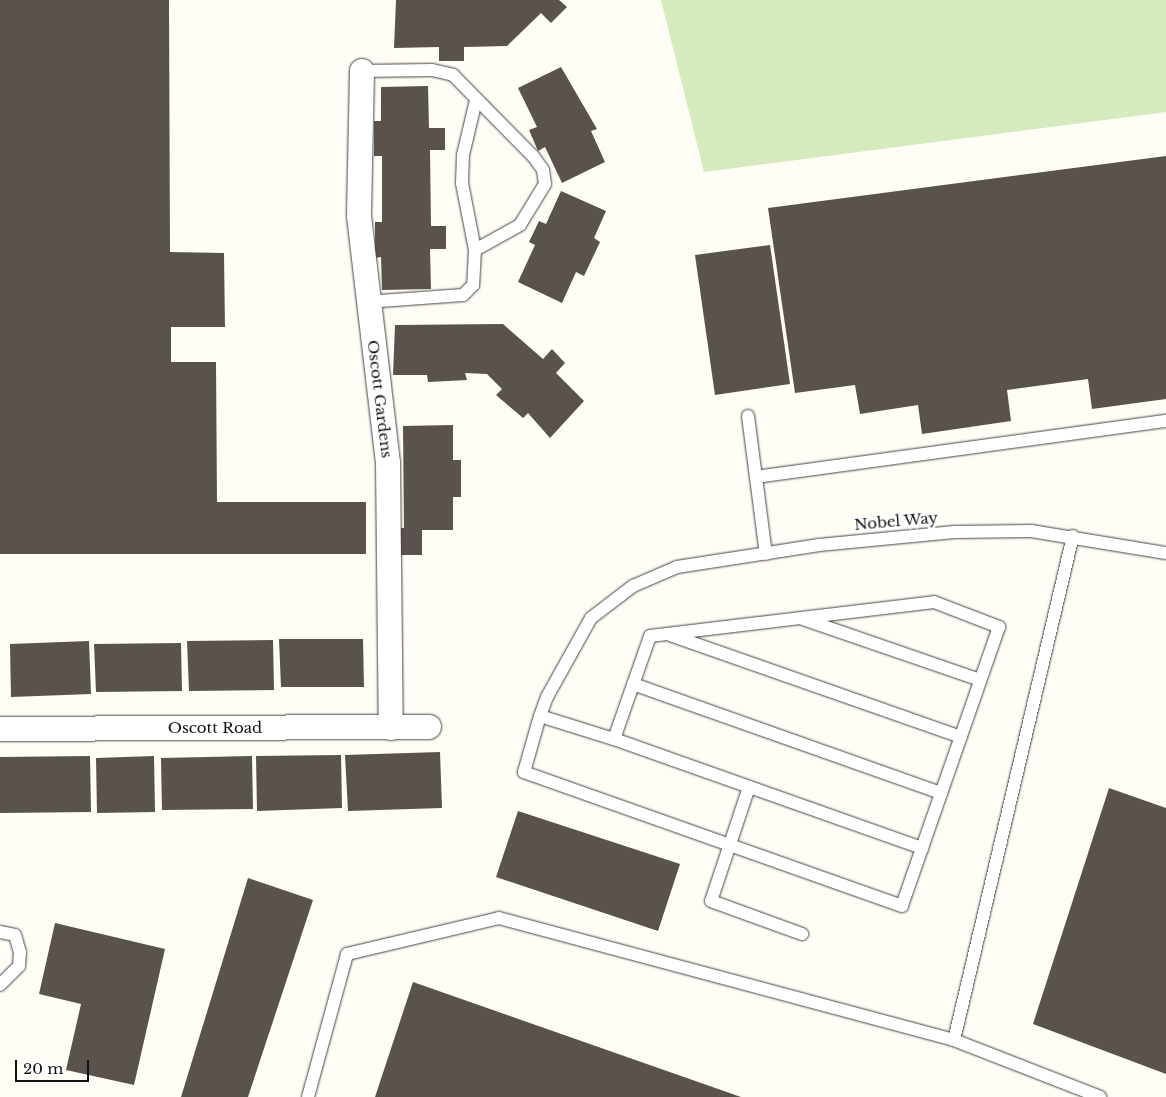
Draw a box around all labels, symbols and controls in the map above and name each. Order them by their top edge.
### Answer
street label: Oscott Gardens [364,339,396,459]
street label: Nobel Way [853,508,939,534]
street label: Oscott Road [168,719,262,737]
scale bar [18,1050,91,1082]
text: 20 m [23,1059,63,1078]

